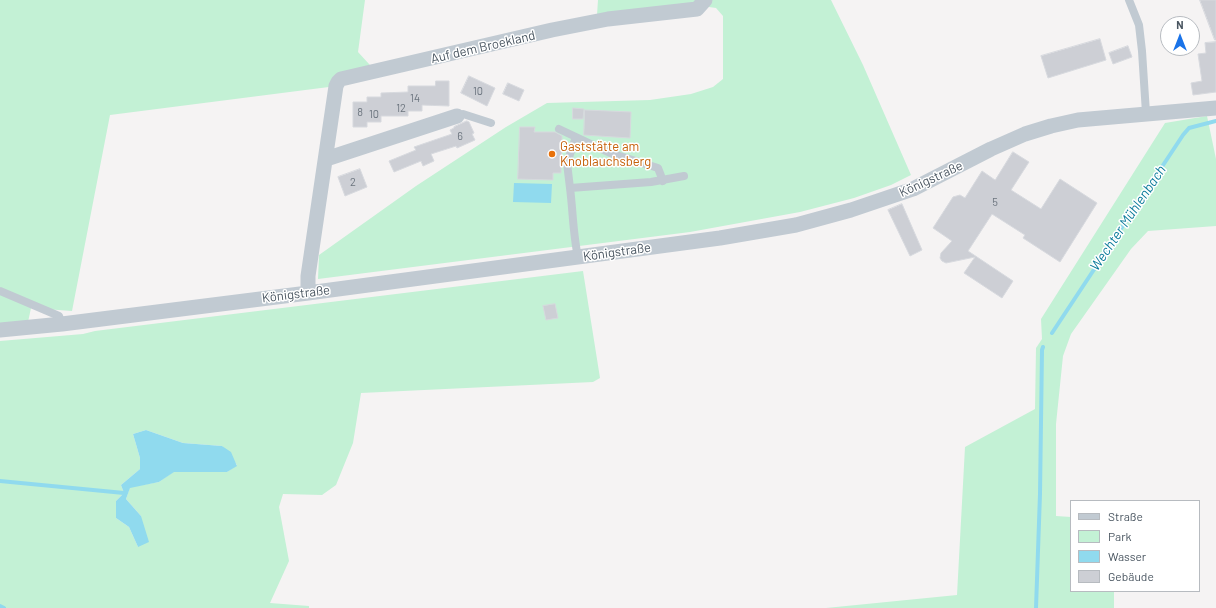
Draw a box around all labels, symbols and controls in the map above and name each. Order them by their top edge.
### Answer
north arrow [1160,16,1200,56]
text: N [1176,18,1184,31]
street label: Auf dem Broekland [429,27,537,67]
house number: 10 [473,84,483,98]
house number: 14 [410,91,420,105]
house number: 12 [396,101,406,115]
house number: 8 [357,105,363,119]
house number: 10 [369,107,379,121]
house number: 6 [457,129,463,143]
place label: Gaststätte am Knoblauchsberg [560,139,651,170]
marker: Gaststätte am Knoblauchsberg [547,149,557,159]
street label: Königstraße [897,157,965,201]
water label: Wechter Mühlenbach [1086,162,1170,274]
house number: 2 [350,175,356,189]
house number: 5 [992,195,998,209]
street label: Königstraße [582,240,652,264]
street label: Königstraße [261,282,331,306]
legend [1070,500,1200,592]
text: Straße [1108,509,1143,523]
text: Park [1108,529,1132,543]
text: Wasser [1108,549,1146,563]
text: Gebäude [1108,569,1154,583]

